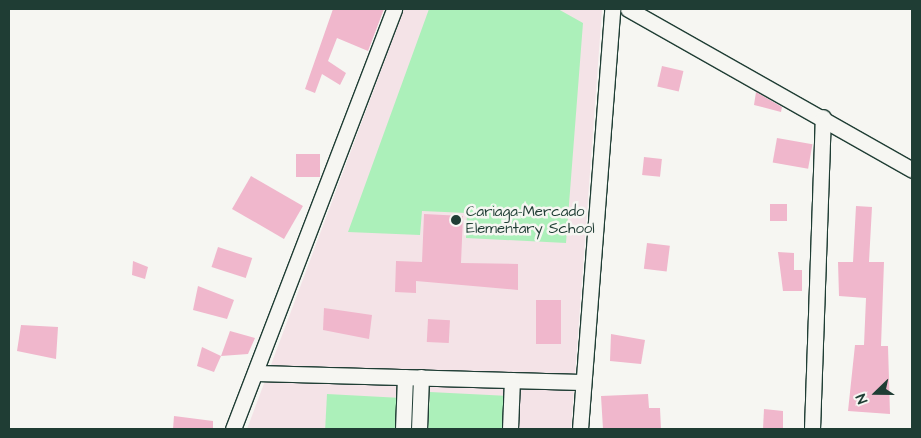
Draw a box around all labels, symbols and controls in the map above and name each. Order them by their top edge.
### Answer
place label: Cariaga-Mercado Elementary School [466,202,595,237]
marker: Cariaga-Mercado Elementary School [450,214,462,226]
north arrow [851,368,901,418]
text: N [851,391,873,406]

